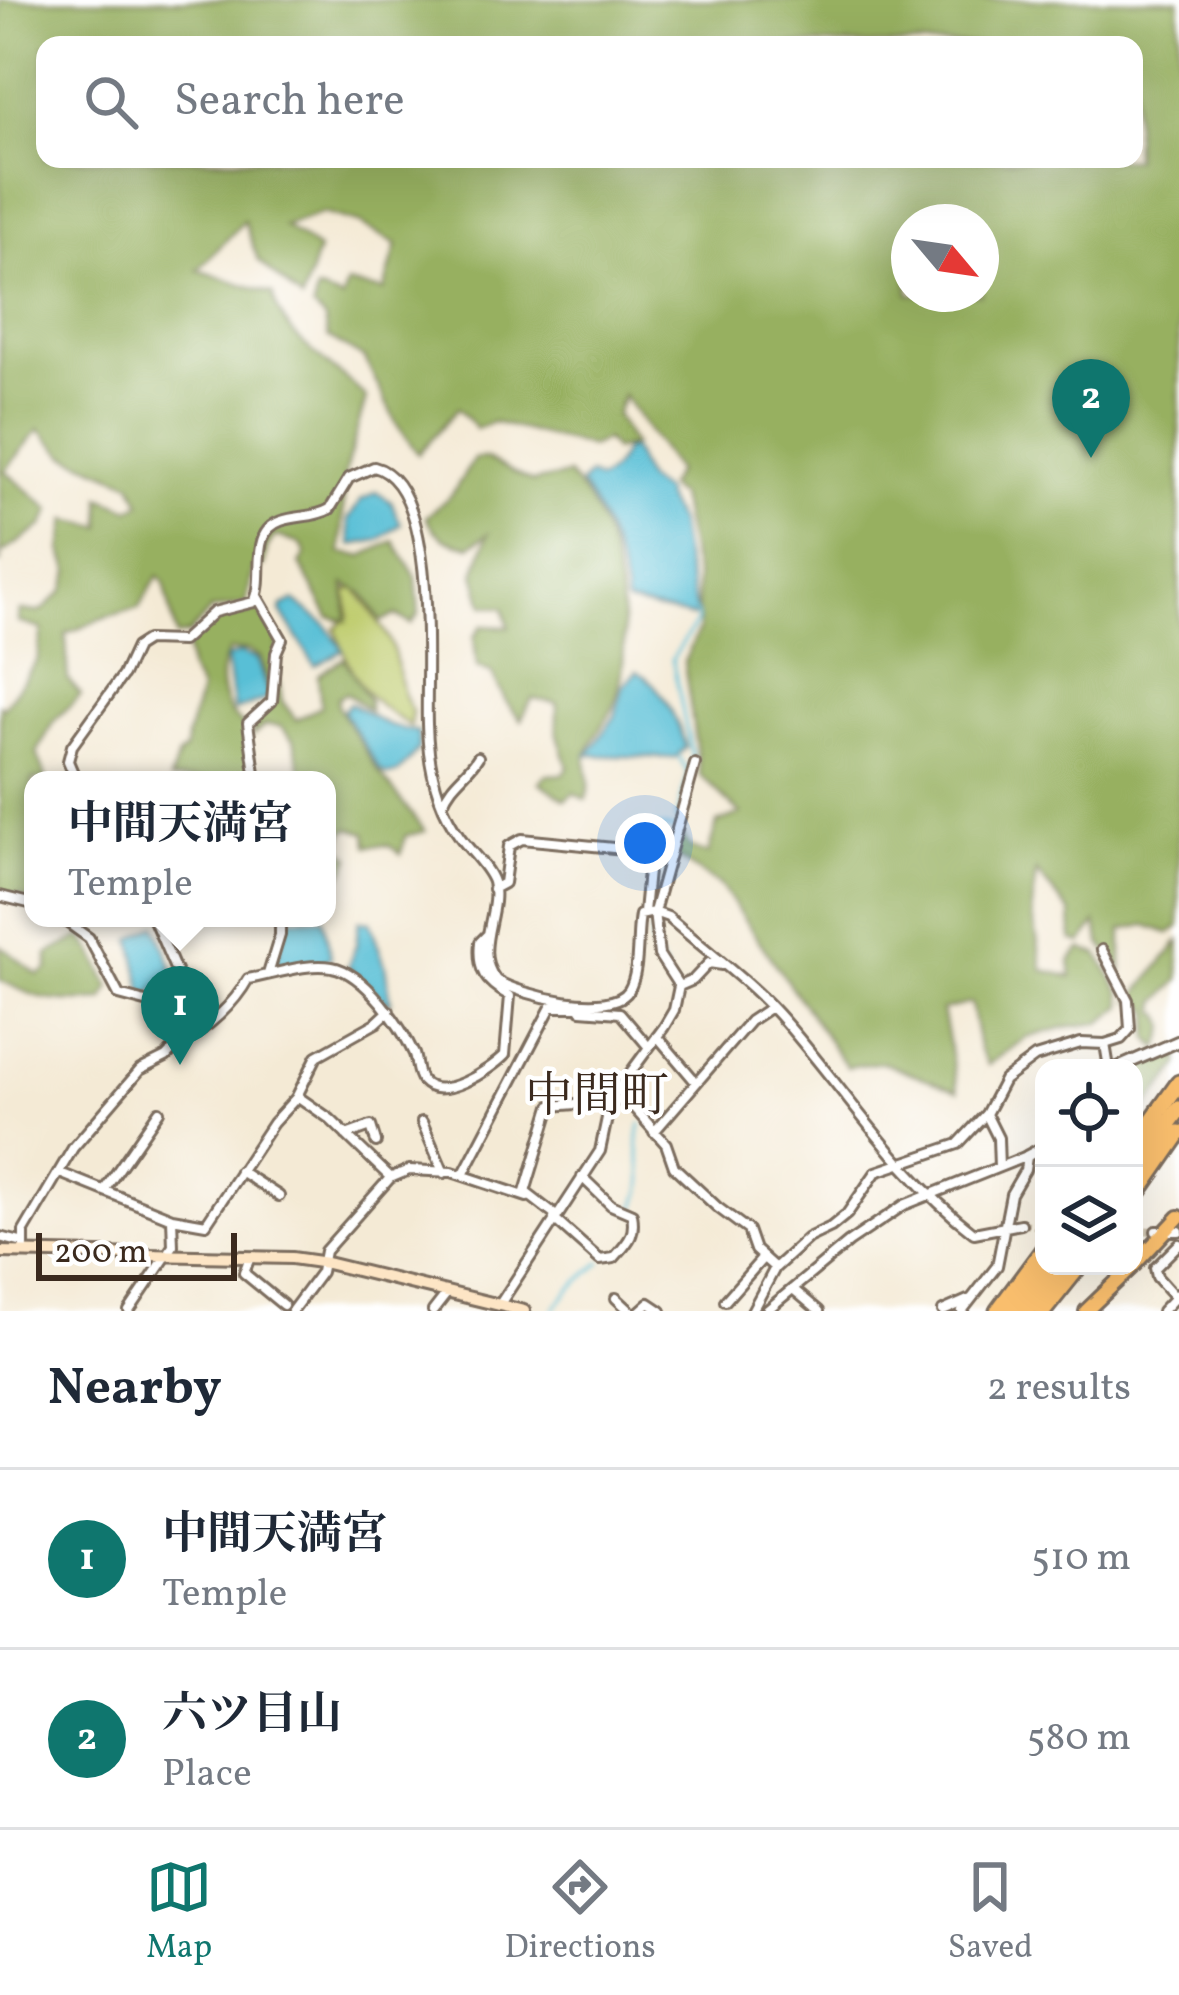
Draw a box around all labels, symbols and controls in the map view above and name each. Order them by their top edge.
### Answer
search box [36,36,1143,168]
icon: search [78,69,144,135]
text: Search here [174,71,405,134]
north arrow [891,204,999,312]
pin: 2 [1052,359,1130,458]
popup [24,771,336,927]
text: 中間天満宮 [67,795,293,858]
your location [615,813,675,873]
text: Temple [67,858,193,912]
pin: 1 [141,966,219,1065]
map controls [1035,1059,1143,1275]
button: locate [1035,1059,1143,1167]
district label: 中間町 [525,1065,669,1132]
button: layers [1035,1167,1143,1275]
scale bar [36,1227,237,1280]
text: 200 m [54,1231,148,1277]
text: Nearby [48,1354,222,1425]
text: 2 results [987,1362,1131,1416]
text: 中間天満宮 [162,1505,387,1568]
text: 1 [79,1532,95,1586]
text: 510 m [1031,1532,1131,1586]
text: Temple [162,1568,287,1622]
text: 六ツ目山 [162,1685,342,1748]
text: 2 [77,1712,97,1766]
text: 580 m [1027,1712,1131,1766]
text: Place [162,1748,252,1802]
tab: Map [146,1854,212,1972]
tab: Directions [504,1854,656,1972]
tab: Saved [948,1854,1033,1972]

